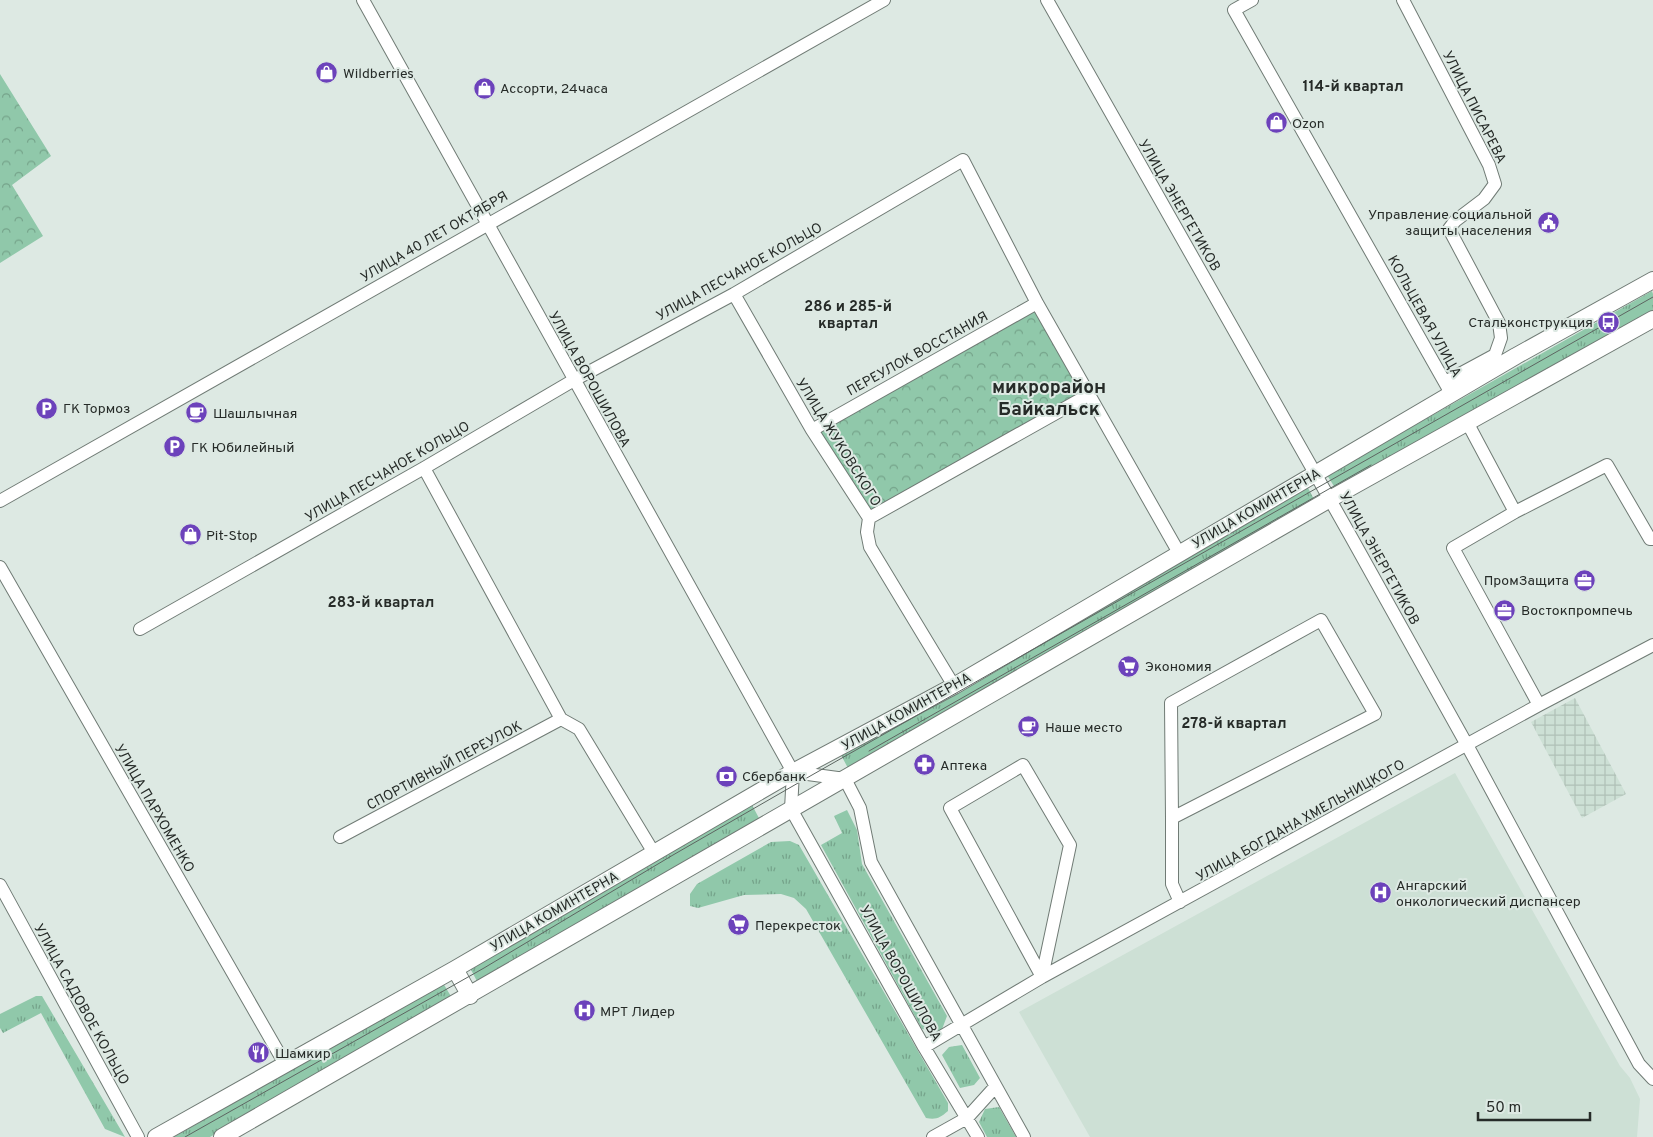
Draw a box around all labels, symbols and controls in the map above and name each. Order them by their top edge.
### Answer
street label: УЛИЦА ПИСАРЕВА [1438,49,1509,167]
shop icon: Wildberries [315,61,339,85]
place label: Wildberries [343,66,414,83]
shop icon: Ассорти, 24часа [472,76,496,100]
district label: 114-й квартал [1303,78,1403,97]
place label: Ассорти, 24часа [500,81,608,98]
shop icon: Ozon [1264,111,1288,135]
place label: Ozon [1292,116,1325,133]
street label: УЛИЦА ЭНЕРГЕТИКОВ [1134,137,1223,275]
street label: УЛИЦА 40 ЛЕТ ОКТЯБРЯ [358,188,512,287]
place label: Управление социальной защиты населения [1368,207,1532,240]
public building icon: Управление социальной защиты населения [1536,210,1560,234]
street label: УЛИЦА ПЕСЧАНОЕ КОЛЬЦО [654,219,826,325]
street label: КОЛЬЦЕВАЯ УЛИЦА [1383,253,1464,381]
district label: 286 и 285-й квартал [804,298,892,334]
street label: ПЕРЕУЛОК ВОССТАНИЯ [844,308,991,400]
street label: УЛИЦА ВОРОШИЛОВА [544,309,633,451]
bus stop icon: Стальконструкция [1597,310,1621,334]
place label: Стальконструкция [1468,315,1593,332]
street label: УЛИЦА ЖУКОВСКОГО [791,376,884,510]
district label: микрорайон Байкальск [992,376,1106,422]
parking icon: ГК Тормоз [35,396,59,420]
place label: ГК Тормоз [63,401,131,418]
cafe icon: Шашлычная [185,401,209,425]
place label: Шашлычная [213,406,297,423]
street label: УЛИЦА ПЕСЧАНОЕ КОЛЬЦО [302,418,473,526]
parking icon: ГК Юбилейный [163,435,187,459]
place label: ГК Юбилейный [191,440,295,457]
street label: УЛИЦА КОМИНТЕРНА [1190,466,1324,553]
street label: УЛИЦА ЭНЕРГЕТИКОВ [1335,489,1422,628]
shop icon: Pit-Stop [178,523,202,547]
place label: Pit-Stop [206,528,258,545]
office icon: ПромЗащита [1573,568,1597,592]
place label: ПромЗащита [1484,573,1569,590]
district label: 283-й квартал [328,594,434,613]
office icon: Востокпромпечь [1493,598,1517,622]
place label: Востокпромпечь [1521,603,1633,620]
supermarket icon: Экономия [1117,654,1141,678]
place label: Экономия [1145,659,1212,676]
street label: УЛИЦА КОМИНТЕРНА [839,670,974,755]
cafe icon: Наше место [1017,715,1041,739]
district label: 278-й квартал [1181,715,1287,734]
street label: СПОРТИВНЫЙ ПЕРЕУЛОК [364,717,525,815]
place label: Наше место [1045,720,1123,737]
street label: УЛИЦА ПАРХОМЕНКО [110,742,197,876]
pharmacy icon: Аптека [912,753,936,777]
street label: УЛИЦА БОГДАНА ХМЕЛЬНИЦКОГО [1193,757,1408,886]
place label: Аптека [940,758,987,775]
bank icon: Сбербанк [714,764,738,788]
place label: Сбербанк [742,769,806,786]
street label: УЛИЦА КОМИНТЕРНА [488,869,622,956]
place label: Ангарский онкологический диспансер [1396,878,1581,911]
hospital icon: Ангарский онкологический диспансер [1368,881,1392,905]
street label: УЛИЦА ВОРОШИЛОВА [855,903,944,1045]
supermarket icon: Перекресток [727,913,751,937]
place label: Перекресток [755,918,841,935]
street label: УЛИЦА САДОВОЕ КОЛЬЦО [29,921,132,1088]
hospital icon: МРТ Лидер [572,999,596,1023]
place label: МРТ Лидер [600,1004,675,1021]
restaurant icon: Шамкир [247,1041,271,1065]
place label: Шамкир [275,1046,331,1063]
scale bar [1478,1090,1590,1122]
text: 50 m [1486,1099,1521,1118]

